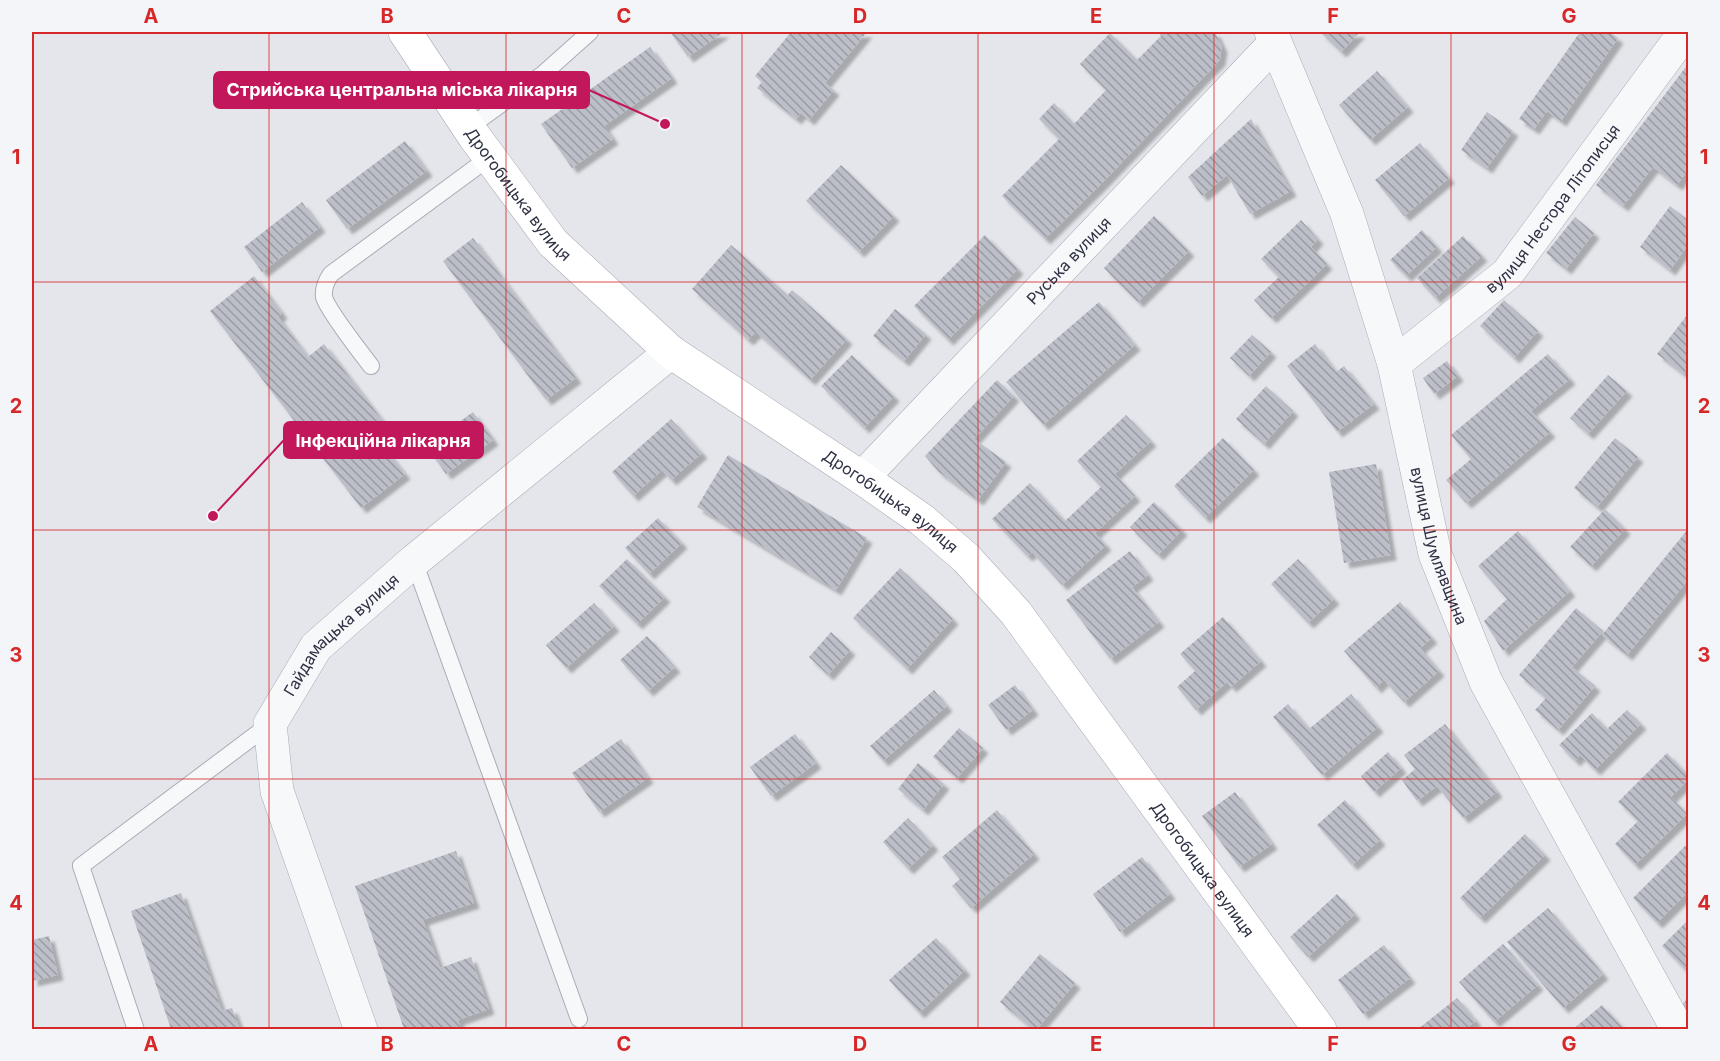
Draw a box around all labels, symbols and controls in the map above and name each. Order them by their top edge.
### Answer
text: A [144,4,159,28]
text: B [380,4,394,28]
text: C [617,4,631,28]
text: D [853,4,867,28]
text: E [1090,4,1102,28]
text: F [1327,4,1339,28]
text: G [1561,4,1577,28]
callout: Стрийська центральна міська лікарня [214,72,589,108]
text: Стрийська центральна міська лікарня [227,79,577,100]
street label: вулиця Нестора Літописця [1481,120,1624,297]
street label: Дрогобицька вулиця [461,124,576,265]
text: 1 [12,145,20,169]
text: 1 [1700,145,1708,169]
street label: Руська вулиця [1022,212,1115,309]
text: 2 [10,394,22,418]
text: 2 [1698,394,1710,418]
callout: Інфекційна лікарня [284,422,483,458]
text: Інфекційна лікарня [295,430,471,451]
street label: Дрогобицька вулиця [819,445,963,557]
street label: вулиця Шумлявщина [1406,465,1472,628]
street label: Гайдамацька вулиця [279,569,403,700]
text: 3 [10,643,22,667]
text: 3 [1698,643,1710,667]
street label: Дрогобицька вулиця [1147,797,1259,941]
text: 4 [9,891,23,915]
text: 4 [1697,891,1711,915]
text: A [144,1032,159,1056]
text: B [380,1032,394,1056]
text: C [617,1032,631,1056]
text: D [853,1032,867,1056]
text: E [1090,1032,1102,1056]
text: F [1327,1032,1339,1056]
text: G [1561,1032,1577,1056]

